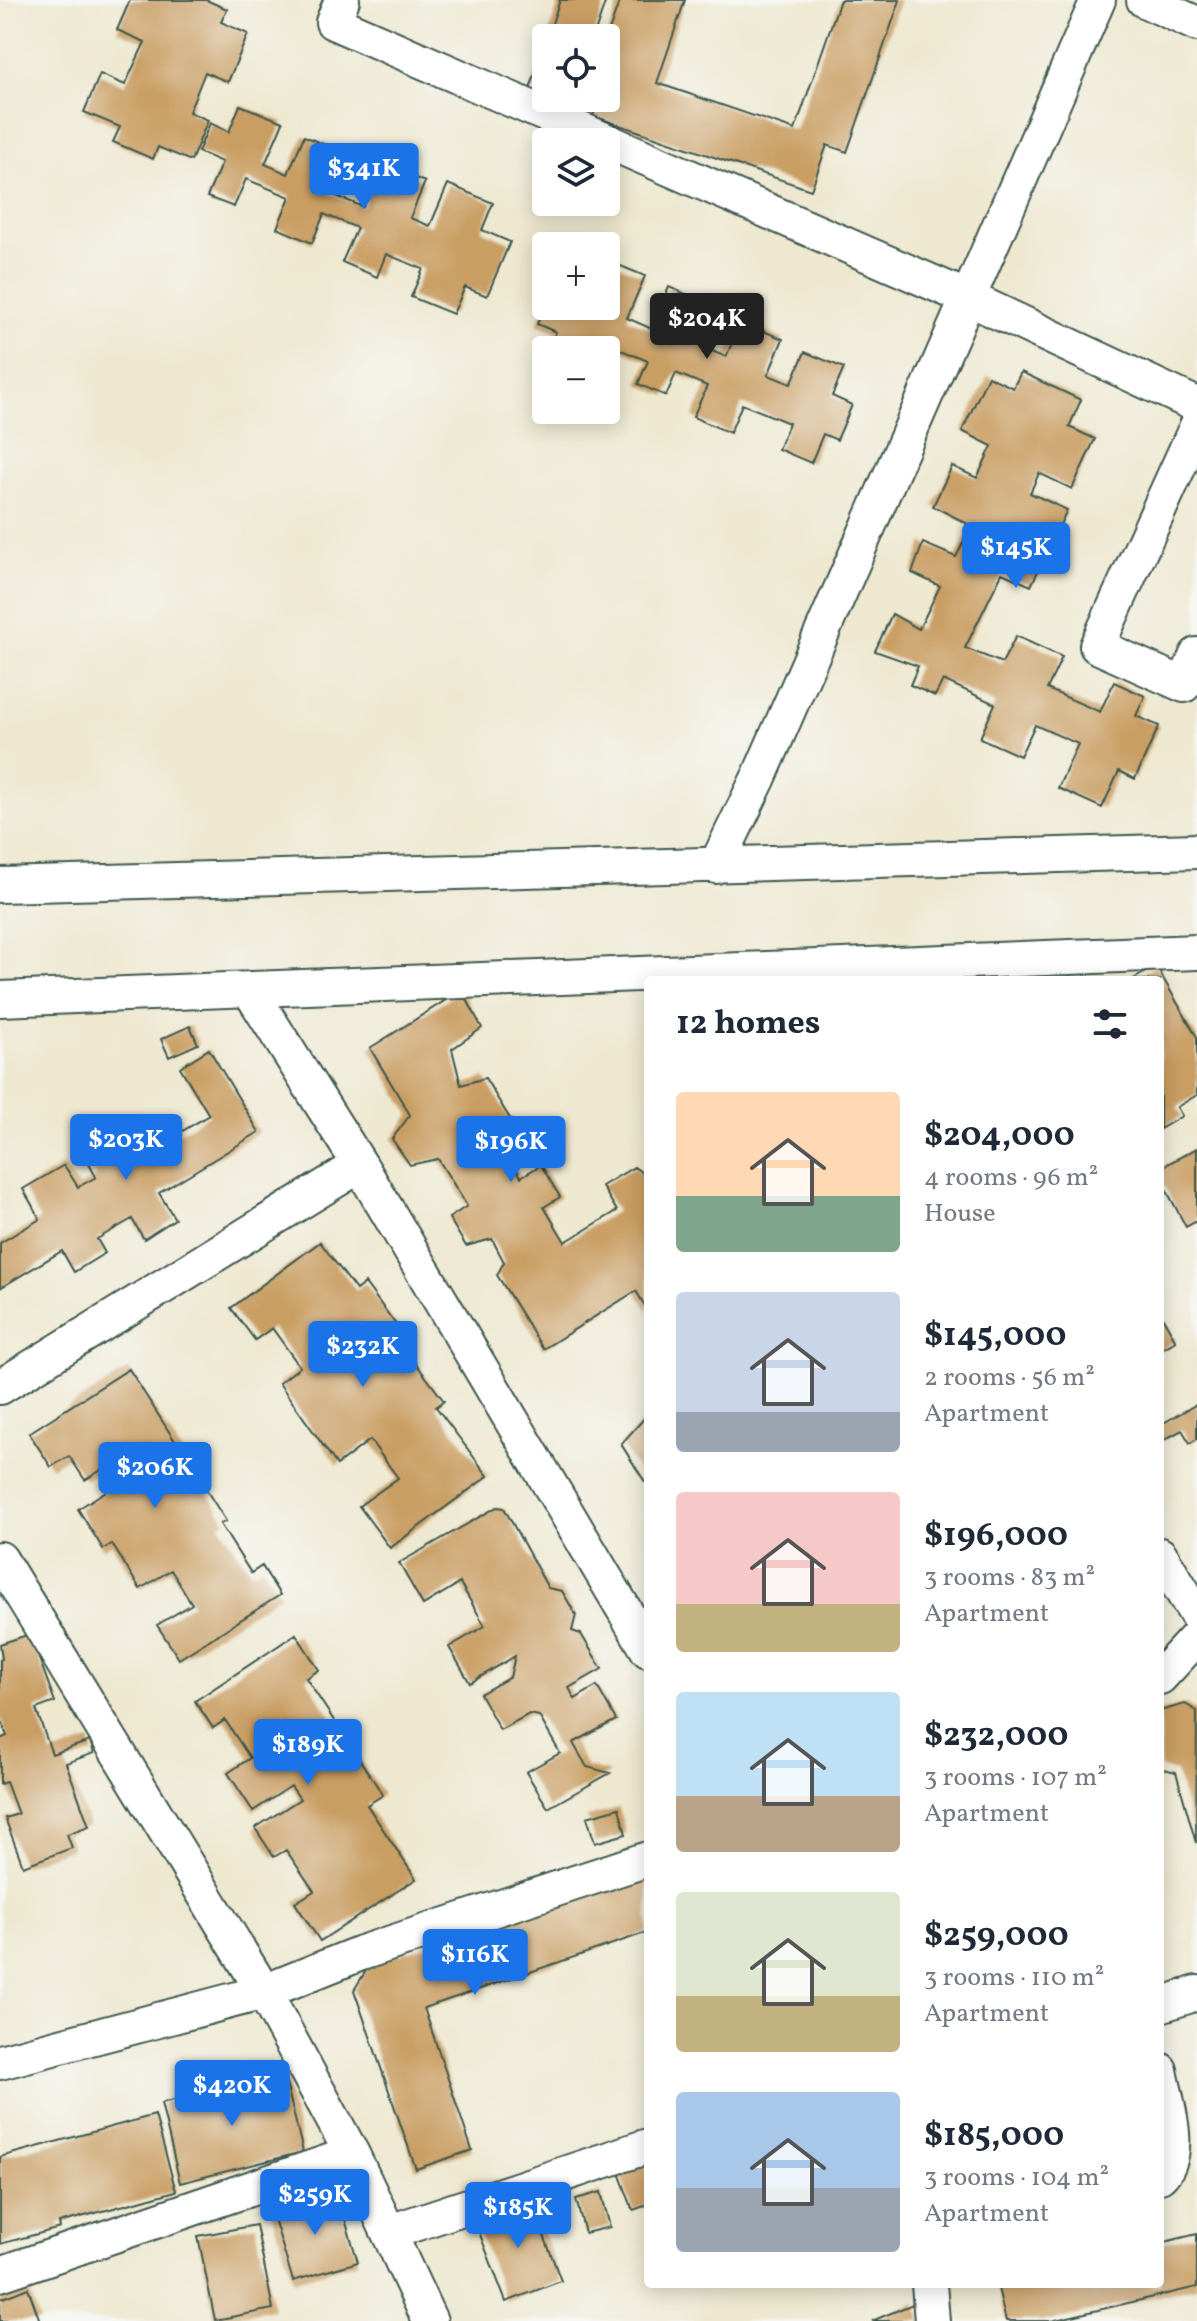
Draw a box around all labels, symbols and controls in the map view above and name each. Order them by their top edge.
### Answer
map controls [532,24,620,424]
button: locate [532,24,620,112]
button: layers [532,128,620,216]
pin: $341K [308,143,420,211]
text: $341K [328,151,400,187]
button: + [532,232,620,320]
pin: $204K [651,293,763,361]
text: $204K [668,301,746,337]
button: − [532,336,620,424]
pin: $145K [960,522,1072,590]
text: $145K [980,530,1052,566]
text: 12 homes [676,1001,820,1048]
icon: filters [1088,1002,1132,1046]
text: $204,000 [924,1113,1075,1160]
pin: $203K [70,1114,182,1182]
pin: $196K [455,1116,567,1184]
text: $203K [88,1122,164,1158]
text: $196K [475,1124,547,1160]
icon: home [740,1124,836,1220]
text: 4 rooms · 96 m² [924,1160,1098,1196]
text: House [924,1196,996,1232]
text: $145,000 [924,1313,1066,1360]
pin: $232K [307,1321,419,1389]
icon: home [740,1324,836,1420]
text: $232K [326,1329,400,1365]
text: 2 rooms · 56 m² [924,1360,1095,1396]
text: Apartment [924,1396,1049,1432]
pin: $206K [99,1442,211,1510]
text: $206K [116,1450,194,1486]
text: $196,000 [924,1513,1068,1560]
icon: home [740,1524,836,1620]
text: 3 rooms · 83 m² [924,1560,1095,1596]
text: Apartment [924,1596,1049,1632]
text: $232,000 [924,1713,1069,1760]
pin: $189K [252,1719,364,1787]
icon: home [740,1724,836,1820]
text: $189K [272,1727,344,1763]
text: 3 rooms · 107 m² [924,1760,1107,1796]
text: Apartment [924,1796,1049,1832]
text: $259,000 [924,1913,1069,1960]
icon: home [740,1924,836,2020]
pin: $116K [419,1929,531,1997]
text: $116K [441,1937,509,1973]
text: 3 rooms · 110 m² [924,1960,1104,1996]
text: Apartment [924,1996,1049,2032]
pin: $420K [176,2060,288,2128]
text: $420K [193,2068,271,2104]
text: $185,000 [924,2113,1064,2160]
icon: home [740,2124,836,2220]
text: 3 rooms · 104 m² [924,2160,1109,2196]
pin: $259K [259,2169,371,2237]
text: $259K [278,2177,352,2213]
pin: $185K [462,2182,574,2250]
text: $185K [483,2190,553,2226]
text: Apartment [924,2196,1049,2232]

